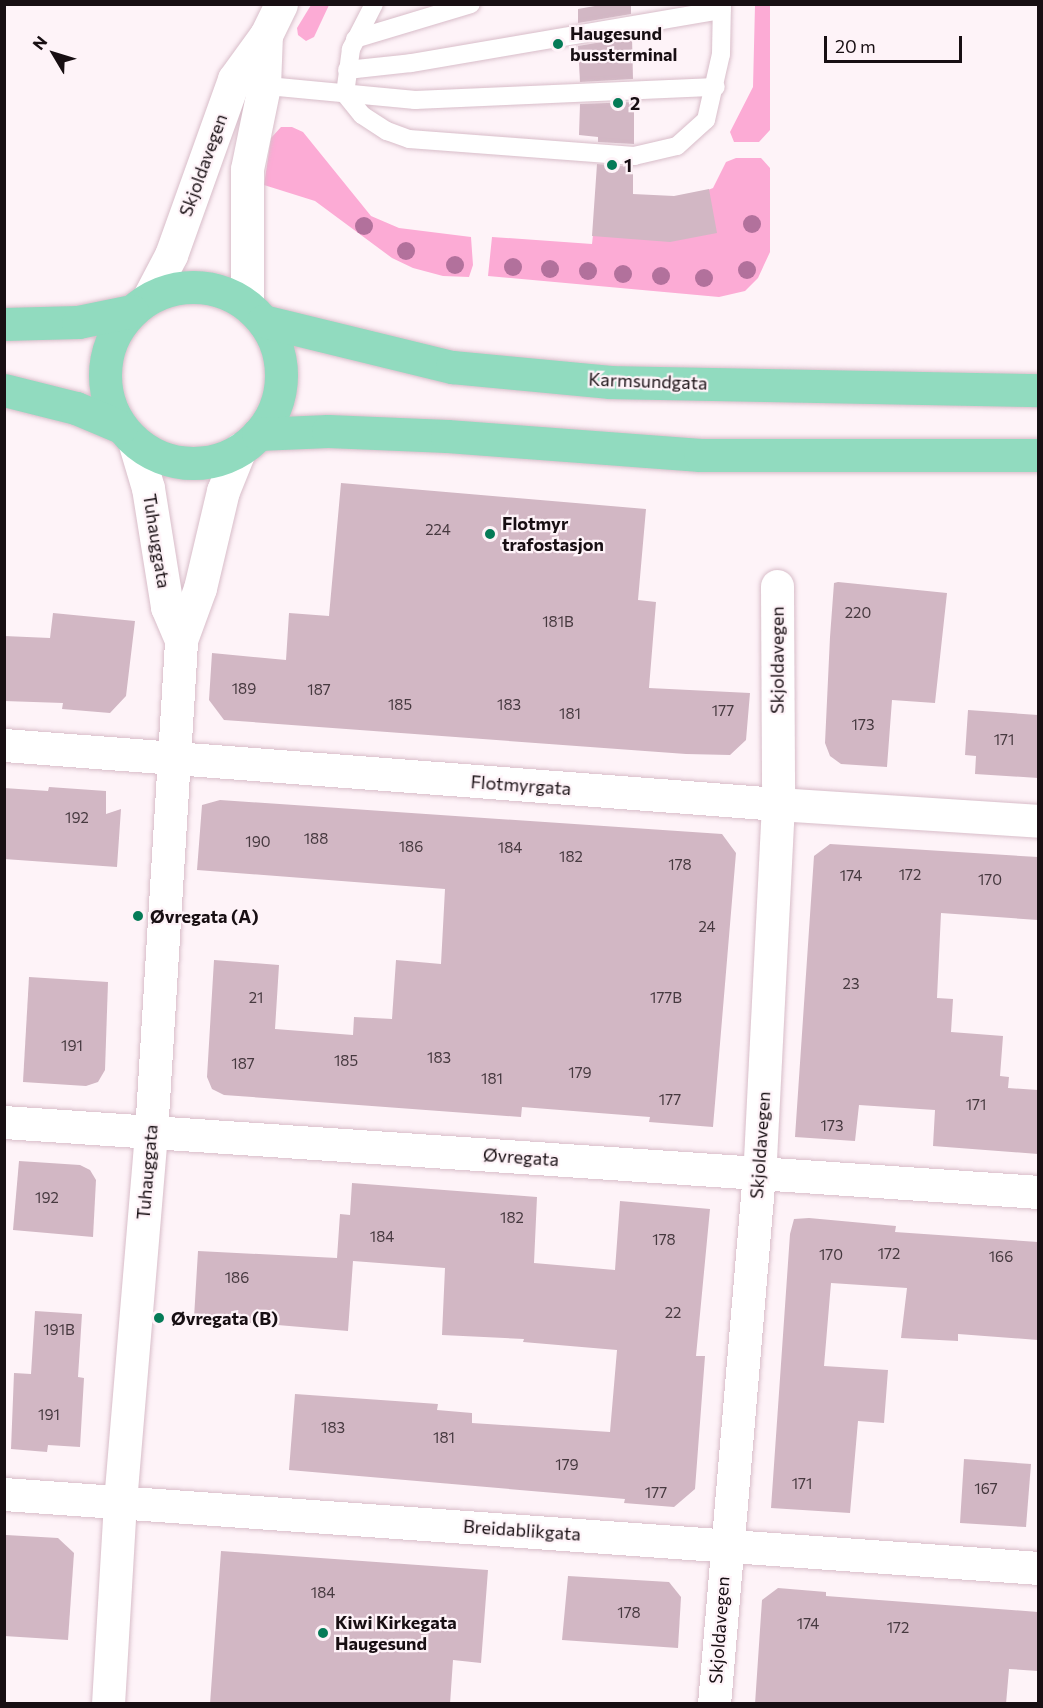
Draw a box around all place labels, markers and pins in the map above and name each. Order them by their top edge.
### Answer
place label: Haugesund bussterminal [570,23,677,66]
marker: Haugesund bussterminal [551,37,565,51]
place label: 2 [630,92,640,114]
marker: 2 [611,96,625,110]
place label: 1 [624,154,632,176]
marker: 1 [605,158,619,172]
place label: Flotmyr trafostasjon [502,513,604,556]
marker: Flotmyr trafostasjon [483,527,497,541]
place label: Øvregata (A) [150,905,259,927]
marker: Øvregata (A) [131,909,145,923]
place label: Øvregata (B) [171,1307,278,1329]
marker: Øvregata (B) [152,1311,166,1325]
place label: Kiwi Kirkegata Haugesund [335,1612,457,1654]
marker: Kiwi Kirkegata Haugesund [316,1626,330,1640]

